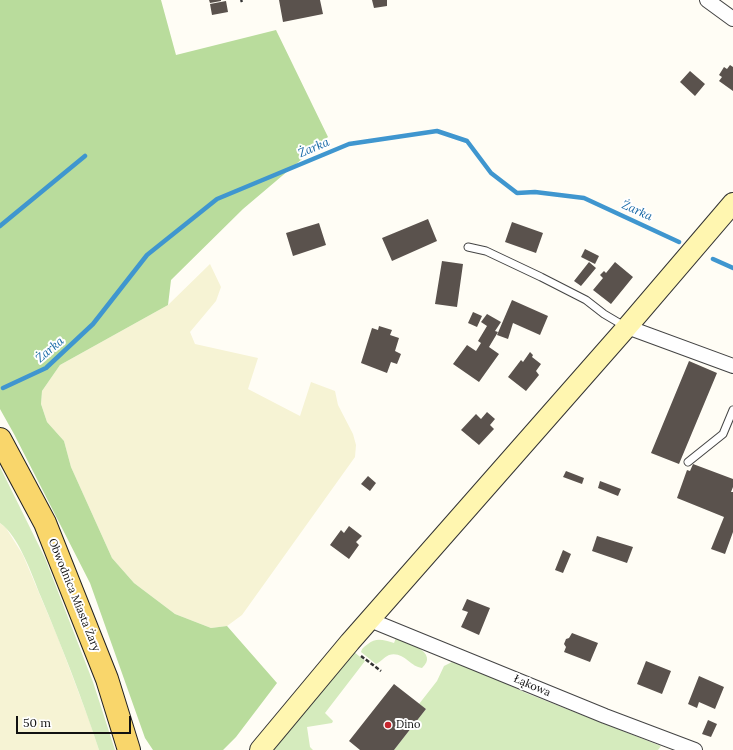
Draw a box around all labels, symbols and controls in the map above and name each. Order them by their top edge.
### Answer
water label: Żarka [296,135,332,161]
water label: Żarka [619,198,655,224]
water label: Żarka [33,334,67,366]
street label: Obwodnica Miasta Żary [45,536,103,654]
street label: Łąkowa [512,672,552,700]
scale bar [18,708,133,734]
text: 50 m [23,715,51,730]
place label: Dino [396,718,420,732]
marker: Dino [383,720,393,730]

